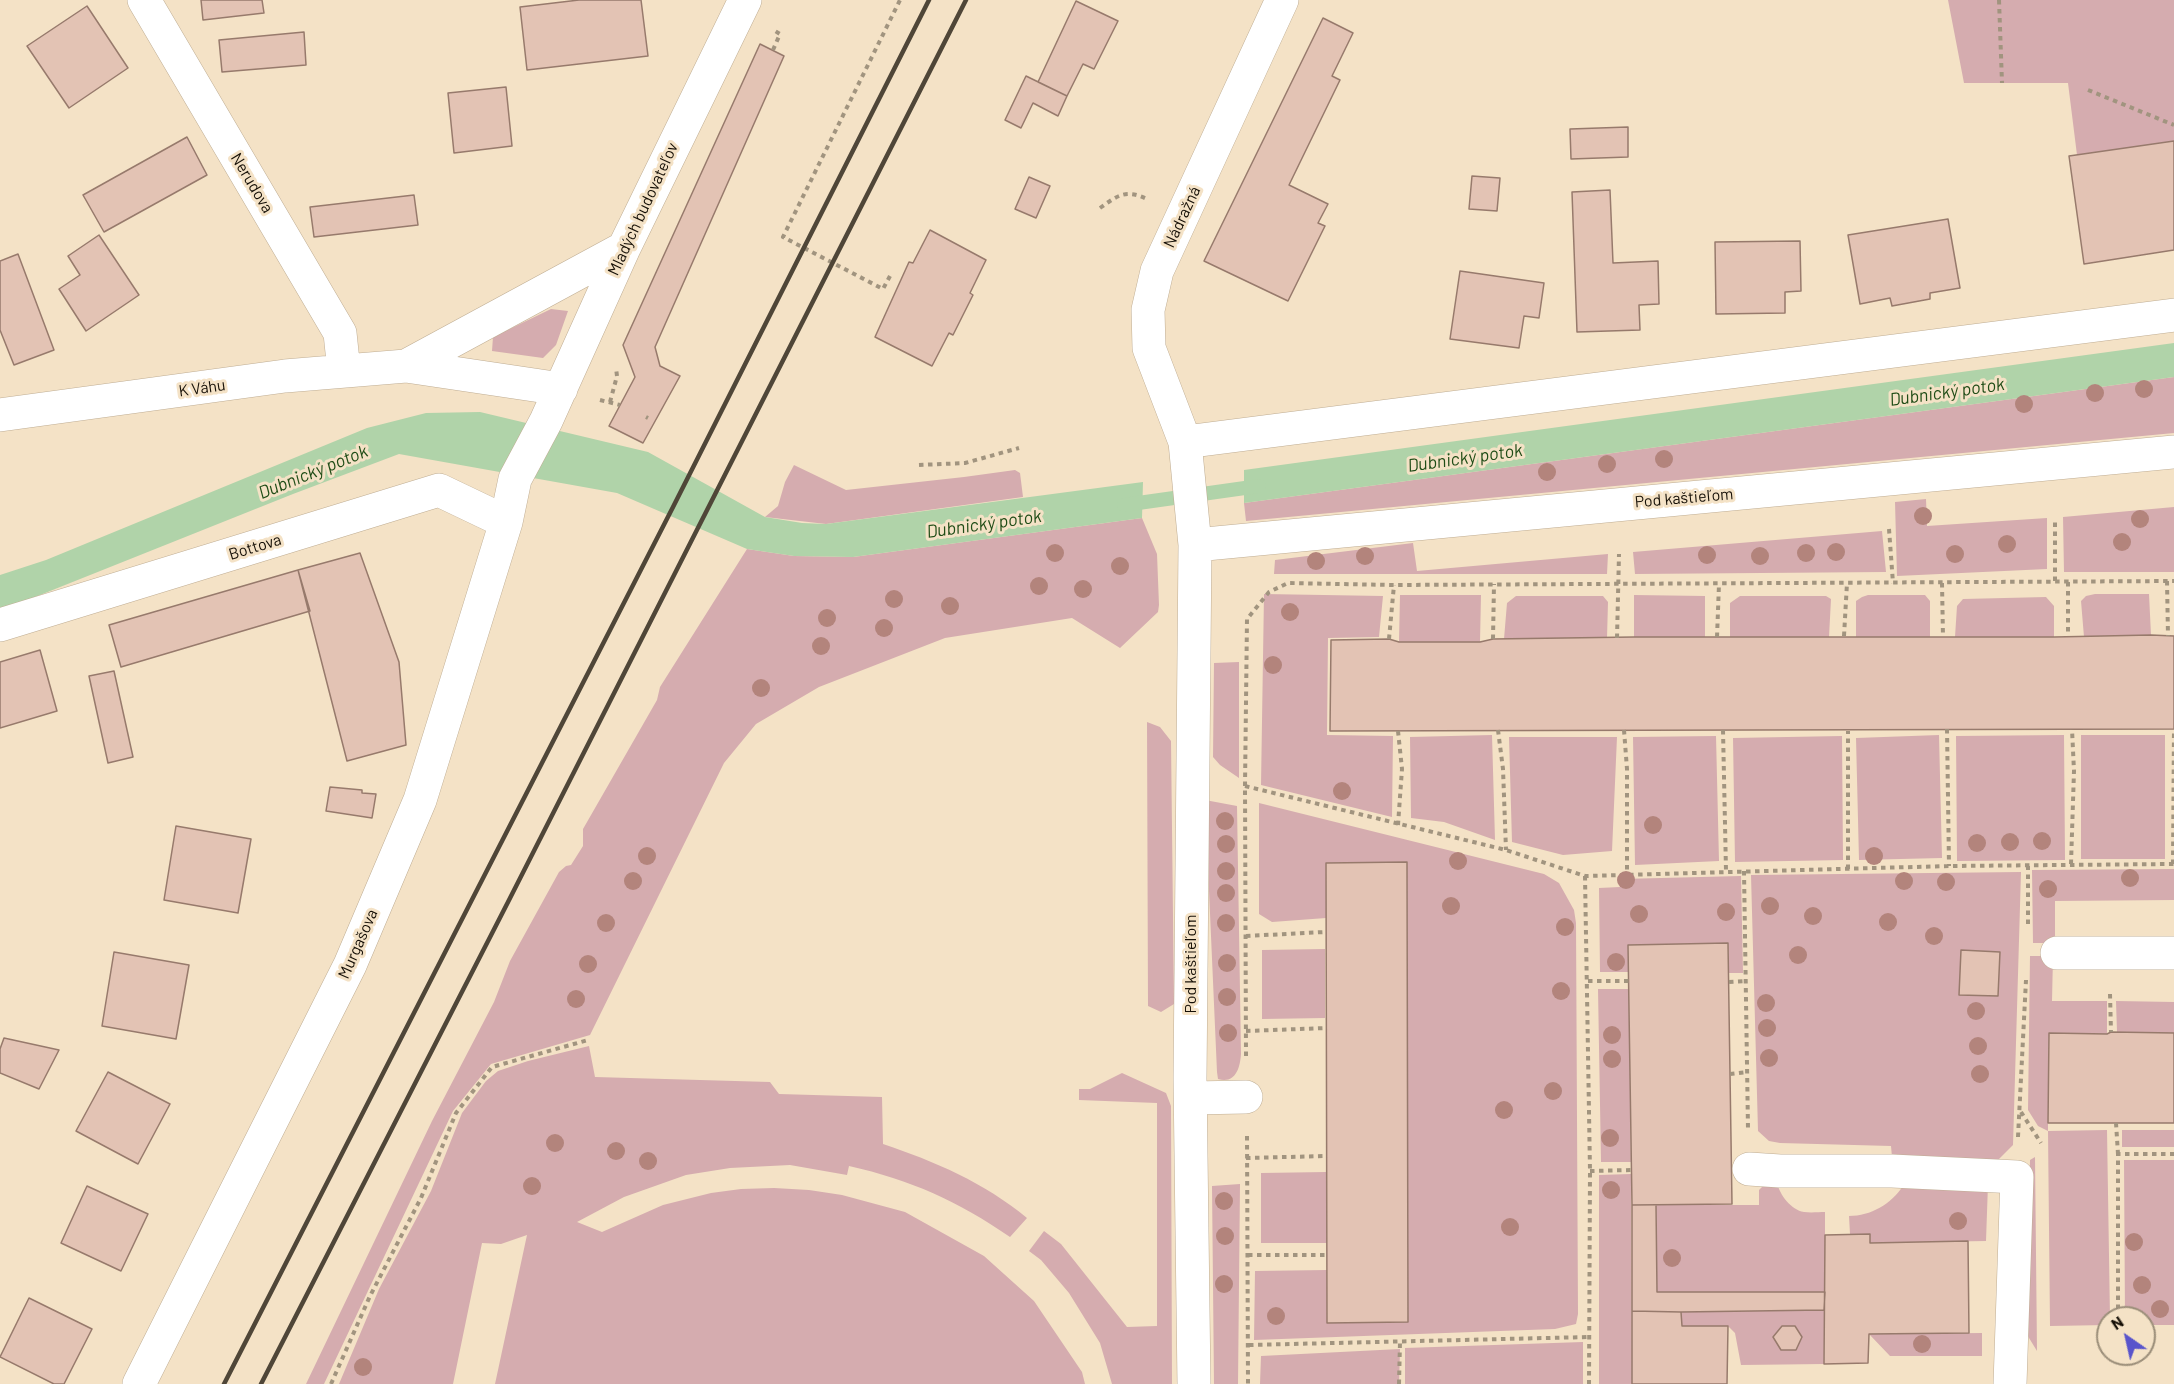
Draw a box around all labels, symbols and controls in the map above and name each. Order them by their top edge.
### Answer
street label: Mladých budovateľov [604,140,682,278]
street label: Nerudova [227,150,277,216]
street label: Nádražná [1159,183,1205,251]
water label: Dubnický potok [1888,373,2006,411]
street label: K Váhu [177,375,227,401]
water label: Dubnický potok [1406,439,1524,477]
water label: Dubnický potok [255,440,371,504]
street label: Pod kaštieľom [1634,484,1734,512]
water label: Dubnický potok [925,505,1043,543]
street label: Bottova [226,530,284,564]
street label: Murgašova [334,906,382,982]
street label: Pod kaštieľom [1181,915,1201,1013]
north arrow [2096,1306,2156,1366]
text: N [2107,1311,2126,1333]

